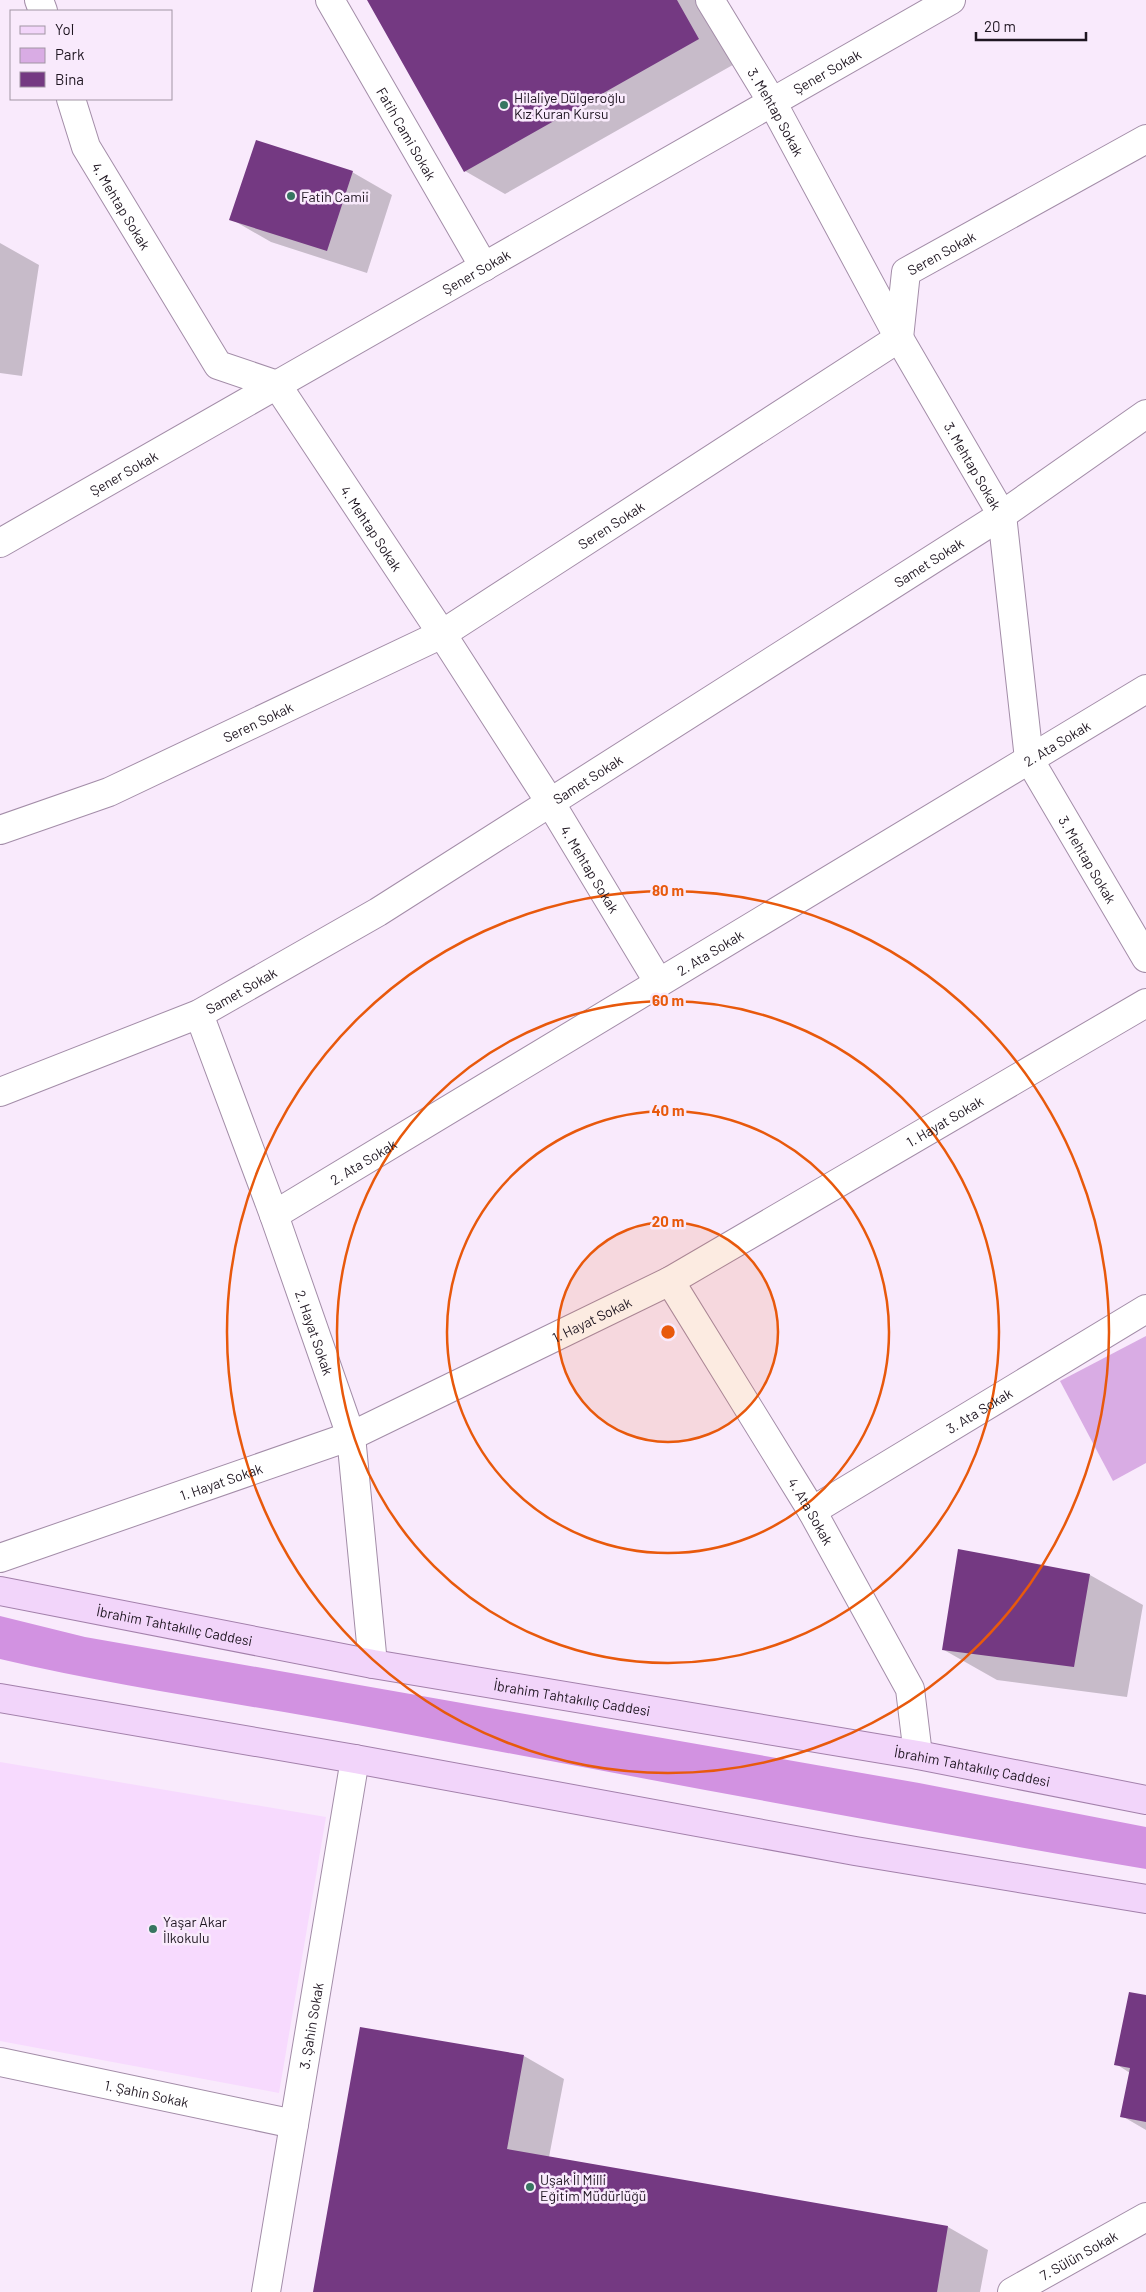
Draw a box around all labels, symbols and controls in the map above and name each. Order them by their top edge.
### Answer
legend [10,10,172,100]
scale bar [976,10,1086,42]
text: 20 m [984,17,1016,35]
text: Yol [55,20,74,38]
text: Park [55,45,85,63]
street label: Şener Sokak [790,45,864,97]
street label: 3. Mehtap Sokak [745,65,808,159]
text: Bina [55,70,84,88]
street label: Fatih Cami Sokak [374,84,440,183]
place label: Hilaliye Dülgeroğlu Kız Kuran Kursu [514,89,625,122]
marker: Hilaliye Dülgeroğlu Kız Kuran Kursu [498,99,510,111]
street label: 4. Mehtap Sokak [89,159,155,253]
place label: Fatih Camii [301,188,369,205]
marker: Fatih Camii [285,190,297,202]
street label: Seren Sokak [904,227,978,278]
street label: Şener Sokak [439,245,513,297]
street label: 3. Mehtap Sokak [941,419,1005,513]
street label: Şener Sokak [86,447,160,499]
street label: 4. Mehtap Sokak [337,482,406,574]
street label: Seren Sokak [574,497,647,552]
street label: Samet Sokak [890,534,966,590]
street label: Seren Sokak [220,698,295,745]
street label: 2. Ata Sokak [1020,716,1093,769]
street label: Samet Sokak [550,750,625,807]
street label: 3. Mehtap Sokak [1056,812,1120,906]
street label: 4. Mehtap Sokak [557,822,623,916]
text: 80 m [652,881,684,899]
street label: 2. Ata Sokak [674,926,746,979]
street label: Samet Sokak [202,963,279,1017]
text: 60 m [652,991,684,1009]
street label: 1. Hayat Sokak [903,1092,986,1150]
text: 40 m [651,1101,685,1119]
street label: 2. Ata Sokak [327,1135,399,1188]
text: 20 m [652,1212,684,1230]
street label: 2. Hayat Sokak [292,1288,338,1377]
street label: 1. Hayat Sokak [549,1293,634,1346]
centre of rings [659,1323,677,1341]
street label: 3. Ata Sokak [943,1384,1015,1437]
street label: 1. Hayat Sokak [178,1459,264,1503]
street label: 4. Ata Sokak [785,1474,837,1548]
street label: İbrahim Tahtakılıç Caddesi [95,1602,254,1649]
street label: İbrahim Tahtakılıç Caddesi [493,1676,652,1719]
street label: İbrahim Tahtakılıç Caddesi [893,1743,1052,1789]
place label: Yaşar Akar İlkokulu [163,1913,227,1946]
marker: Yaşar Akar İlkokulu [147,1923,159,1935]
street label: 3. Şahin Sokak [295,1981,326,2070]
street label: 1. Şahin Sokak [103,2076,190,2110]
place label: Uşak İl Milli Eğitim Müdürlüğü [540,2171,646,2204]
marker: Uşak İl Milli Eğitim Müdürlüğü [524,2181,536,2193]
street label: 7. Sülün Sokak [1036,2226,1120,2283]

